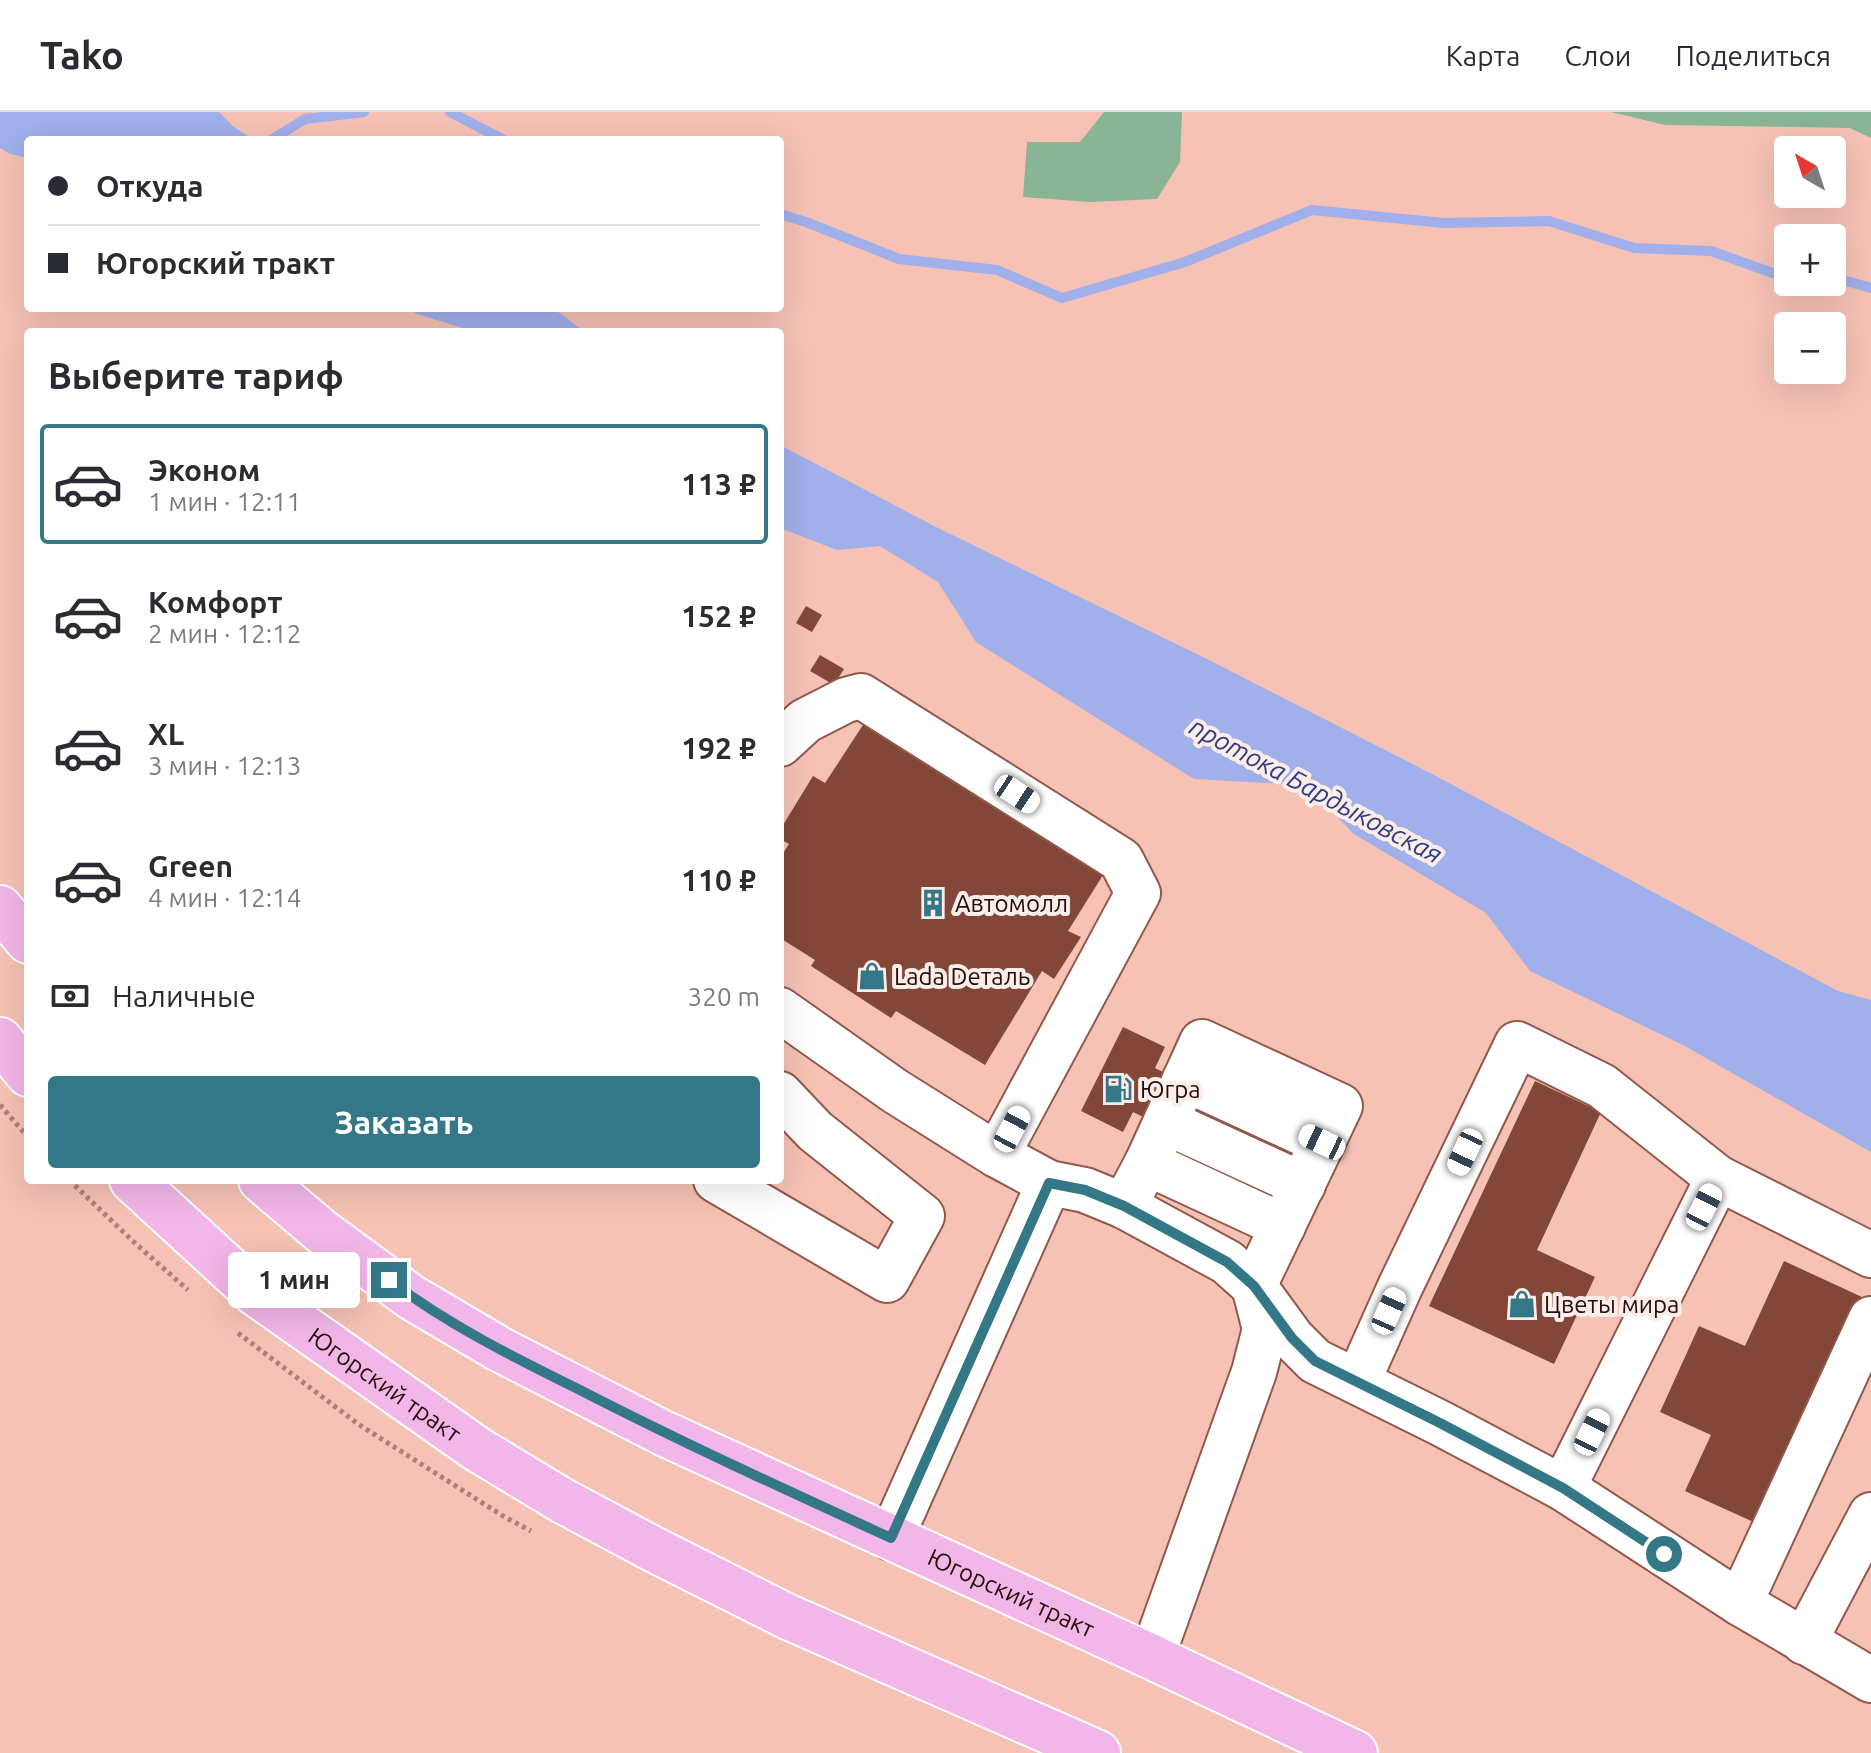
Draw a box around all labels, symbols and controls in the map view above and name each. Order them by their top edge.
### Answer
text: Tako [40,34,124,76]
text: Карта [1446,40,1520,71]
text: Слои [1564,40,1631,71]
text: Поделиться [1675,40,1831,71]
north arrow [1774,136,1846,208]
map controls [1774,136,1846,384]
text: Откуда [96,169,204,203]
button: + [1774,224,1846,296]
text: Югорский тракт [96,246,335,280]
button: − [1774,312,1846,384]
text: Выберите тариф [48,355,344,396]
icon: car [52,448,124,520]
text: Эконом [148,453,260,487]
text: 113 ₽ [681,467,756,501]
text: 1 мин · 12:11 [148,487,301,516]
icon: car [52,580,124,652]
text: Комфорт [148,585,282,619]
text: 152 ₽ [681,599,756,633]
text: 2 мин · 12:12 [148,619,301,648]
water label: протока Бардыковская [1185,711,1447,869]
icon: car [52,712,124,784]
text: XL [148,717,184,751]
text: 192 ₽ [681,731,756,765]
text: 3 мин · 12:13 [148,751,301,780]
car [990,771,1044,817]
icon: car [52,844,124,916]
text: Green [148,849,233,883]
text: 110 ₽ [681,863,756,897]
text: 4 мин · 12:14 [148,883,301,912]
building icon: Автомолл [918,888,948,918]
place label: Автомолл [955,890,1068,917]
shop icon: Lada Dеталь [857,961,887,991]
place label: Lada Dеталь [894,963,1030,990]
icon: cash [48,974,92,1018]
text: Наличные [112,979,256,1013]
text: 320 m [688,982,760,1011]
fuel station icon: Югра [1103,1074,1133,1104]
button: Заказать [48,1076,760,1168]
place label: Югра [1140,1076,1201,1103]
car [990,1102,1034,1156]
car [1295,1121,1349,1163]
car [1444,1125,1486,1179]
car [1682,1180,1726,1234]
callout: 1 мин [229,1252,361,1308]
route end [371,1262,407,1298]
text: 1 мин [258,1265,330,1294]
car [1368,1284,1410,1338]
shop icon: Цветы мира [1507,1289,1537,1319]
place label: Цветы мира [1544,1291,1679,1318]
street label: Югорский тракт [304,1322,467,1447]
car [1571,1405,1613,1459]
route start [1646,1536,1682,1572]
street label: Югорский тракт [924,1543,1099,1642]

